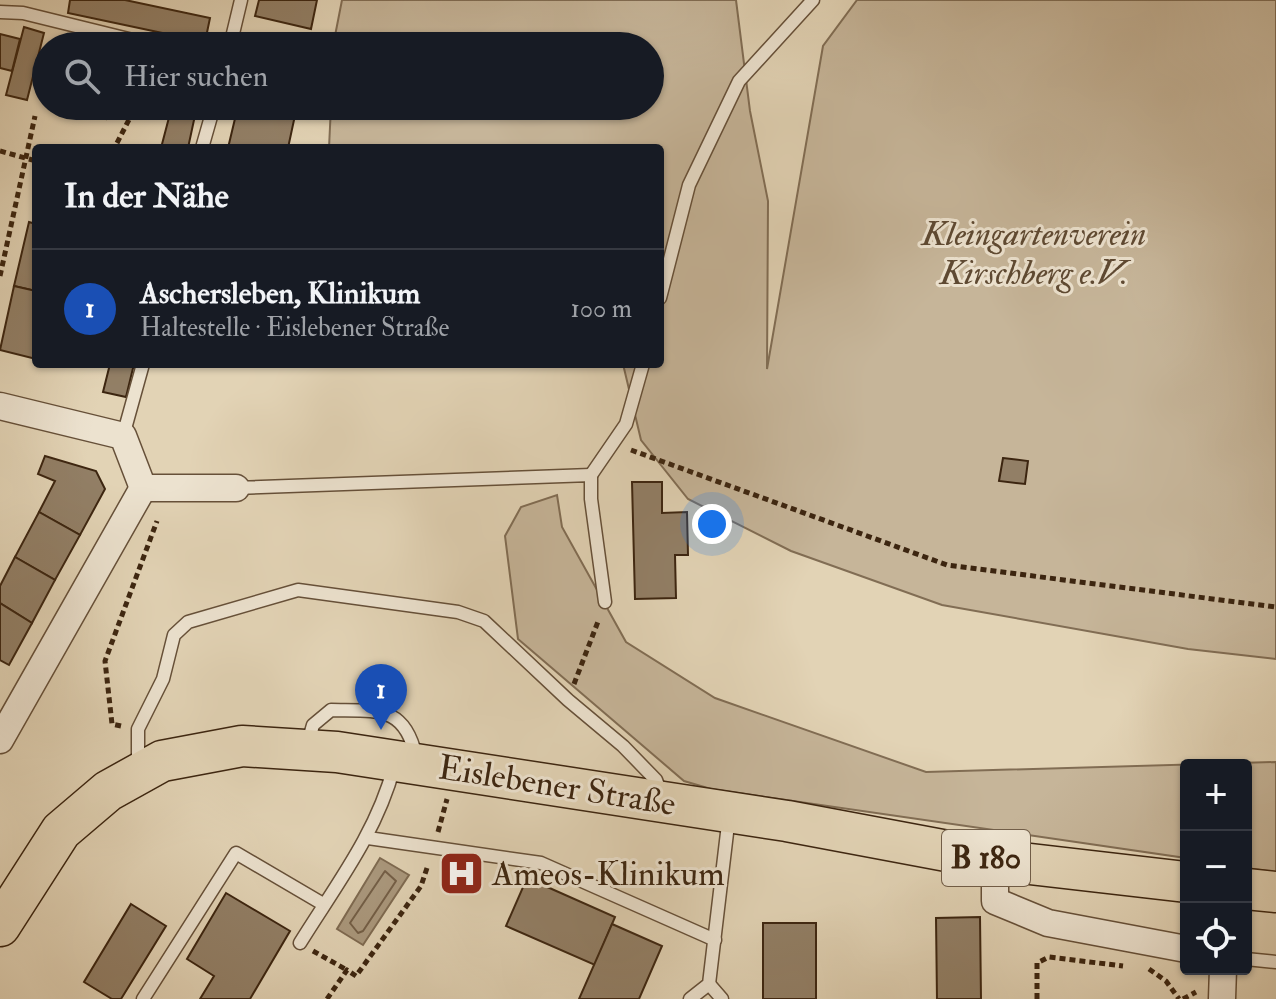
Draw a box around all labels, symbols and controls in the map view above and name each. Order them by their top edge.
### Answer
search box [32,32,664,120]
icon: search [60,54,104,98]
text: Hier suchen [124,58,268,95]
text: In der Nähe [64,175,229,218]
park label: Kleingartenverein Kirschberg e.V. [920,213,1146,295]
text: Aschersleben, Klinikum [140,275,420,312]
text: 1 [85,293,95,325]
text: 100 m [571,293,632,325]
text: Haltestelle · Eislebener Straße [140,312,449,344]
your location [692,504,732,544]
pin: 1 [355,664,407,730]
street label: Eislebener Straße [435,746,679,826]
map controls [1180,759,1252,975]
button: + [1180,759,1252,831]
road number: B 180 [942,830,1030,886]
button: − [1180,831,1252,903]
hospital icon: Ameos-Klinikum [437,850,485,898]
place label: Ameos-Klinikum [491,853,725,896]
button: locate [1180,903,1252,975]

